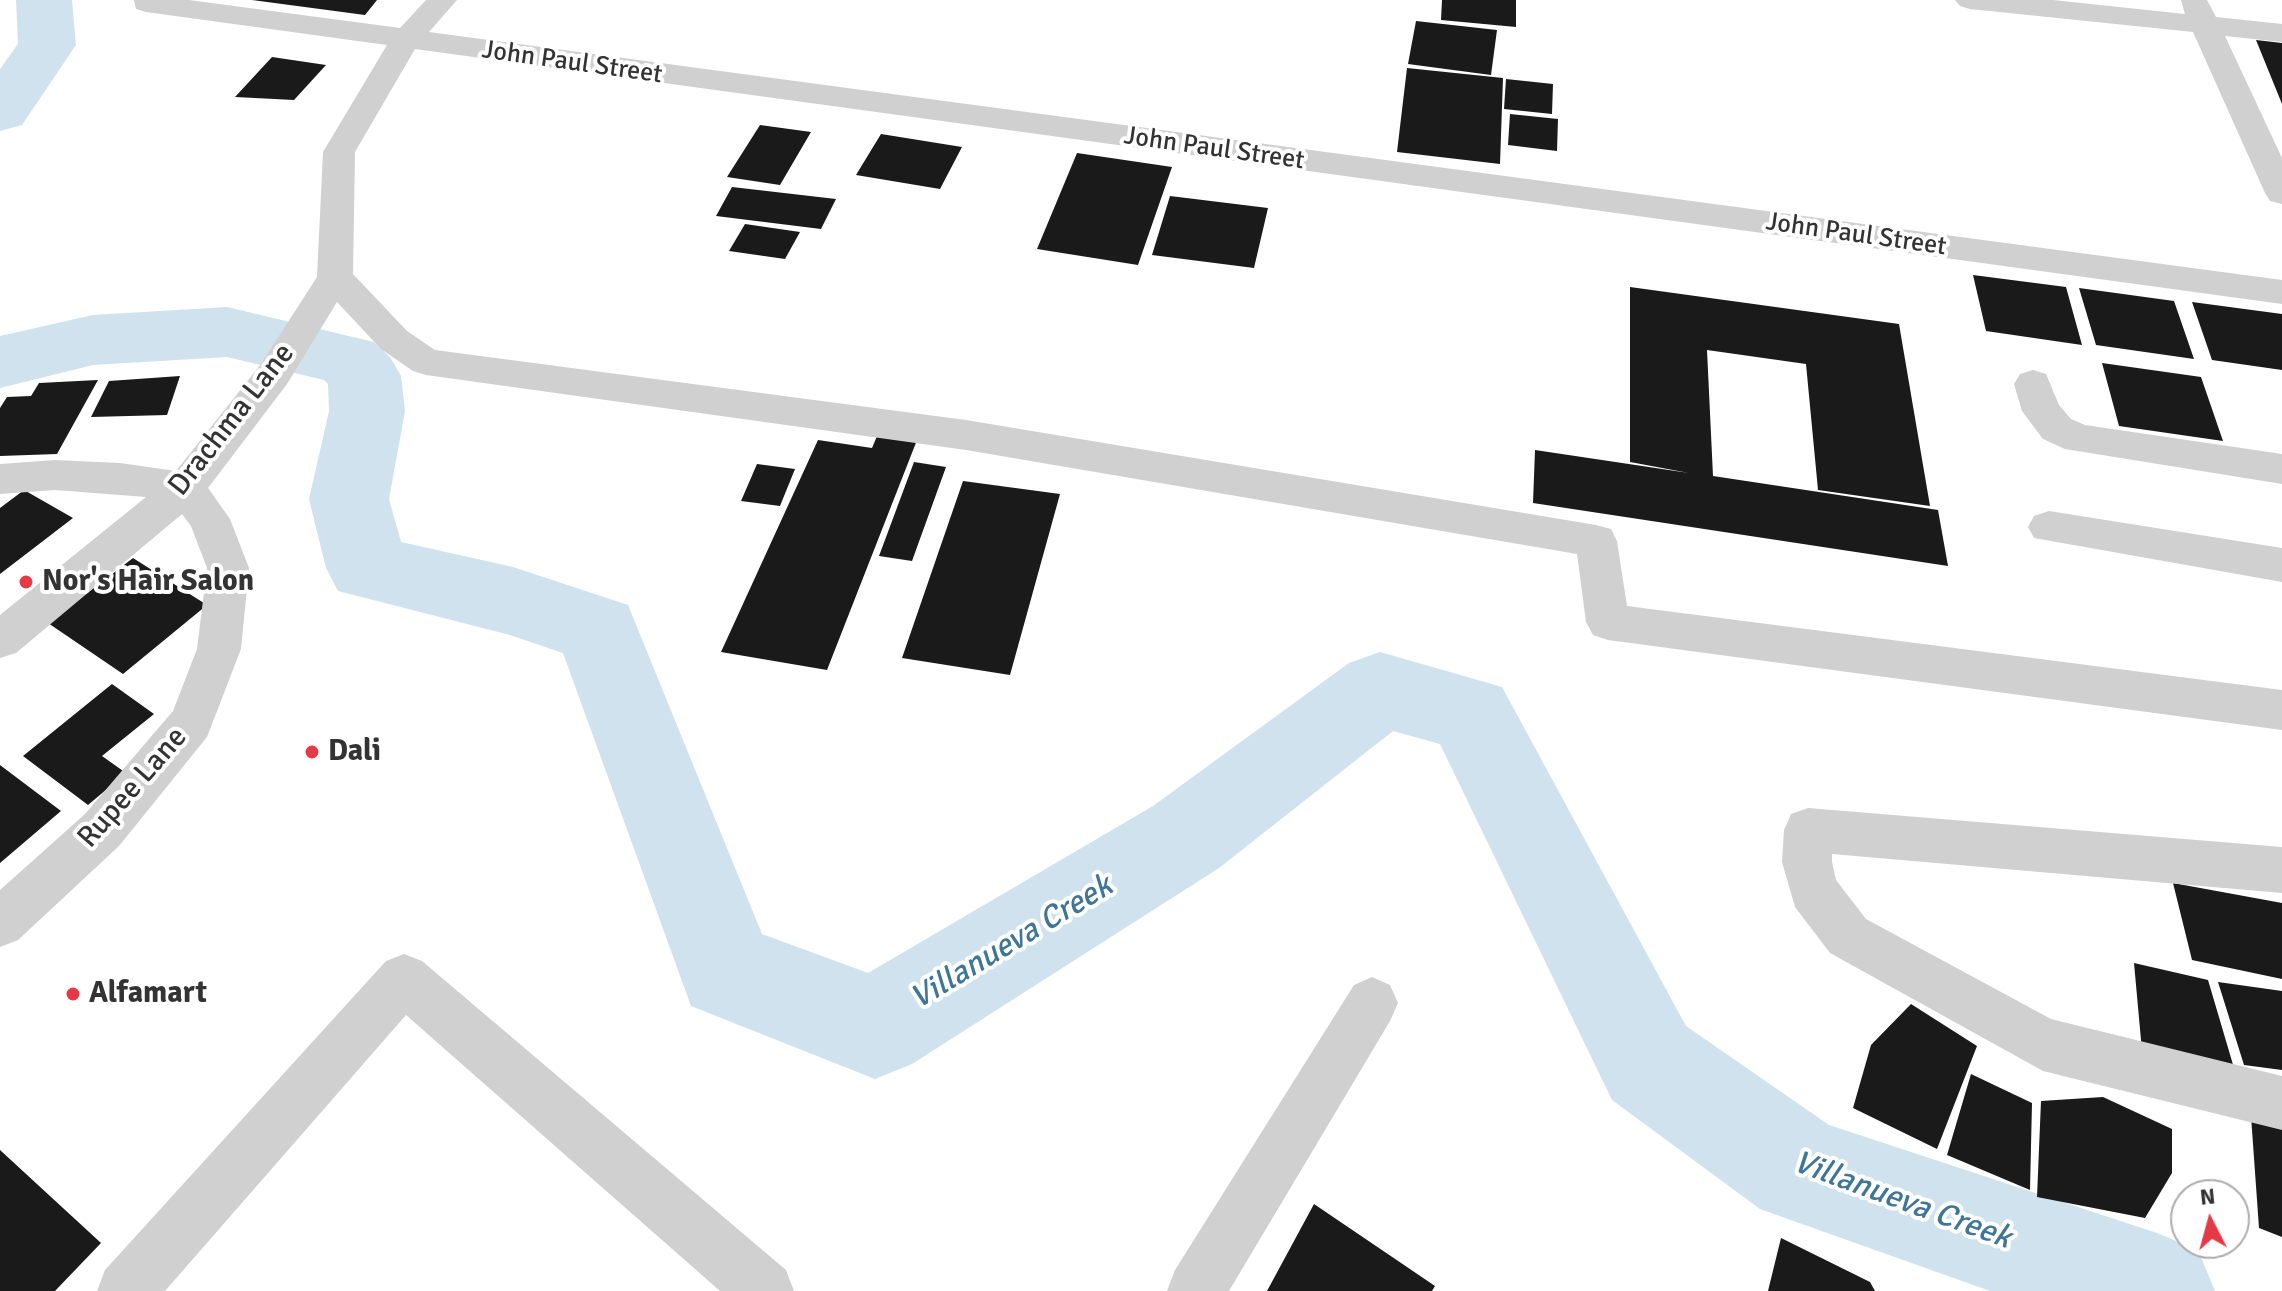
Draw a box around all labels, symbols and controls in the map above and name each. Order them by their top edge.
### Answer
street label: John Paul Street [480,35,664,91]
street label: John Paul Street [1122,121,1306,177]
street label: John Paul Street [1764,207,1948,263]
street label: Drachma Lane [161,337,303,503]
place label: Nor's Hair Salon [42,564,254,600]
marker: Nor's Hair Salon [17,573,35,591]
street label: Rupee Lane [71,720,195,856]
place label: Dali [328,734,381,770]
marker: Dali [303,743,321,761]
water label: Villanueva Creek [904,868,1120,1018]
place label: Alfamart [89,976,207,1012]
marker: Alfamart [64,985,82,1003]
water label: Villanueva Creek [1788,1144,2016,1258]
north arrow [2170,1179,2250,1259]
text: N [2199,1182,2217,1211]

